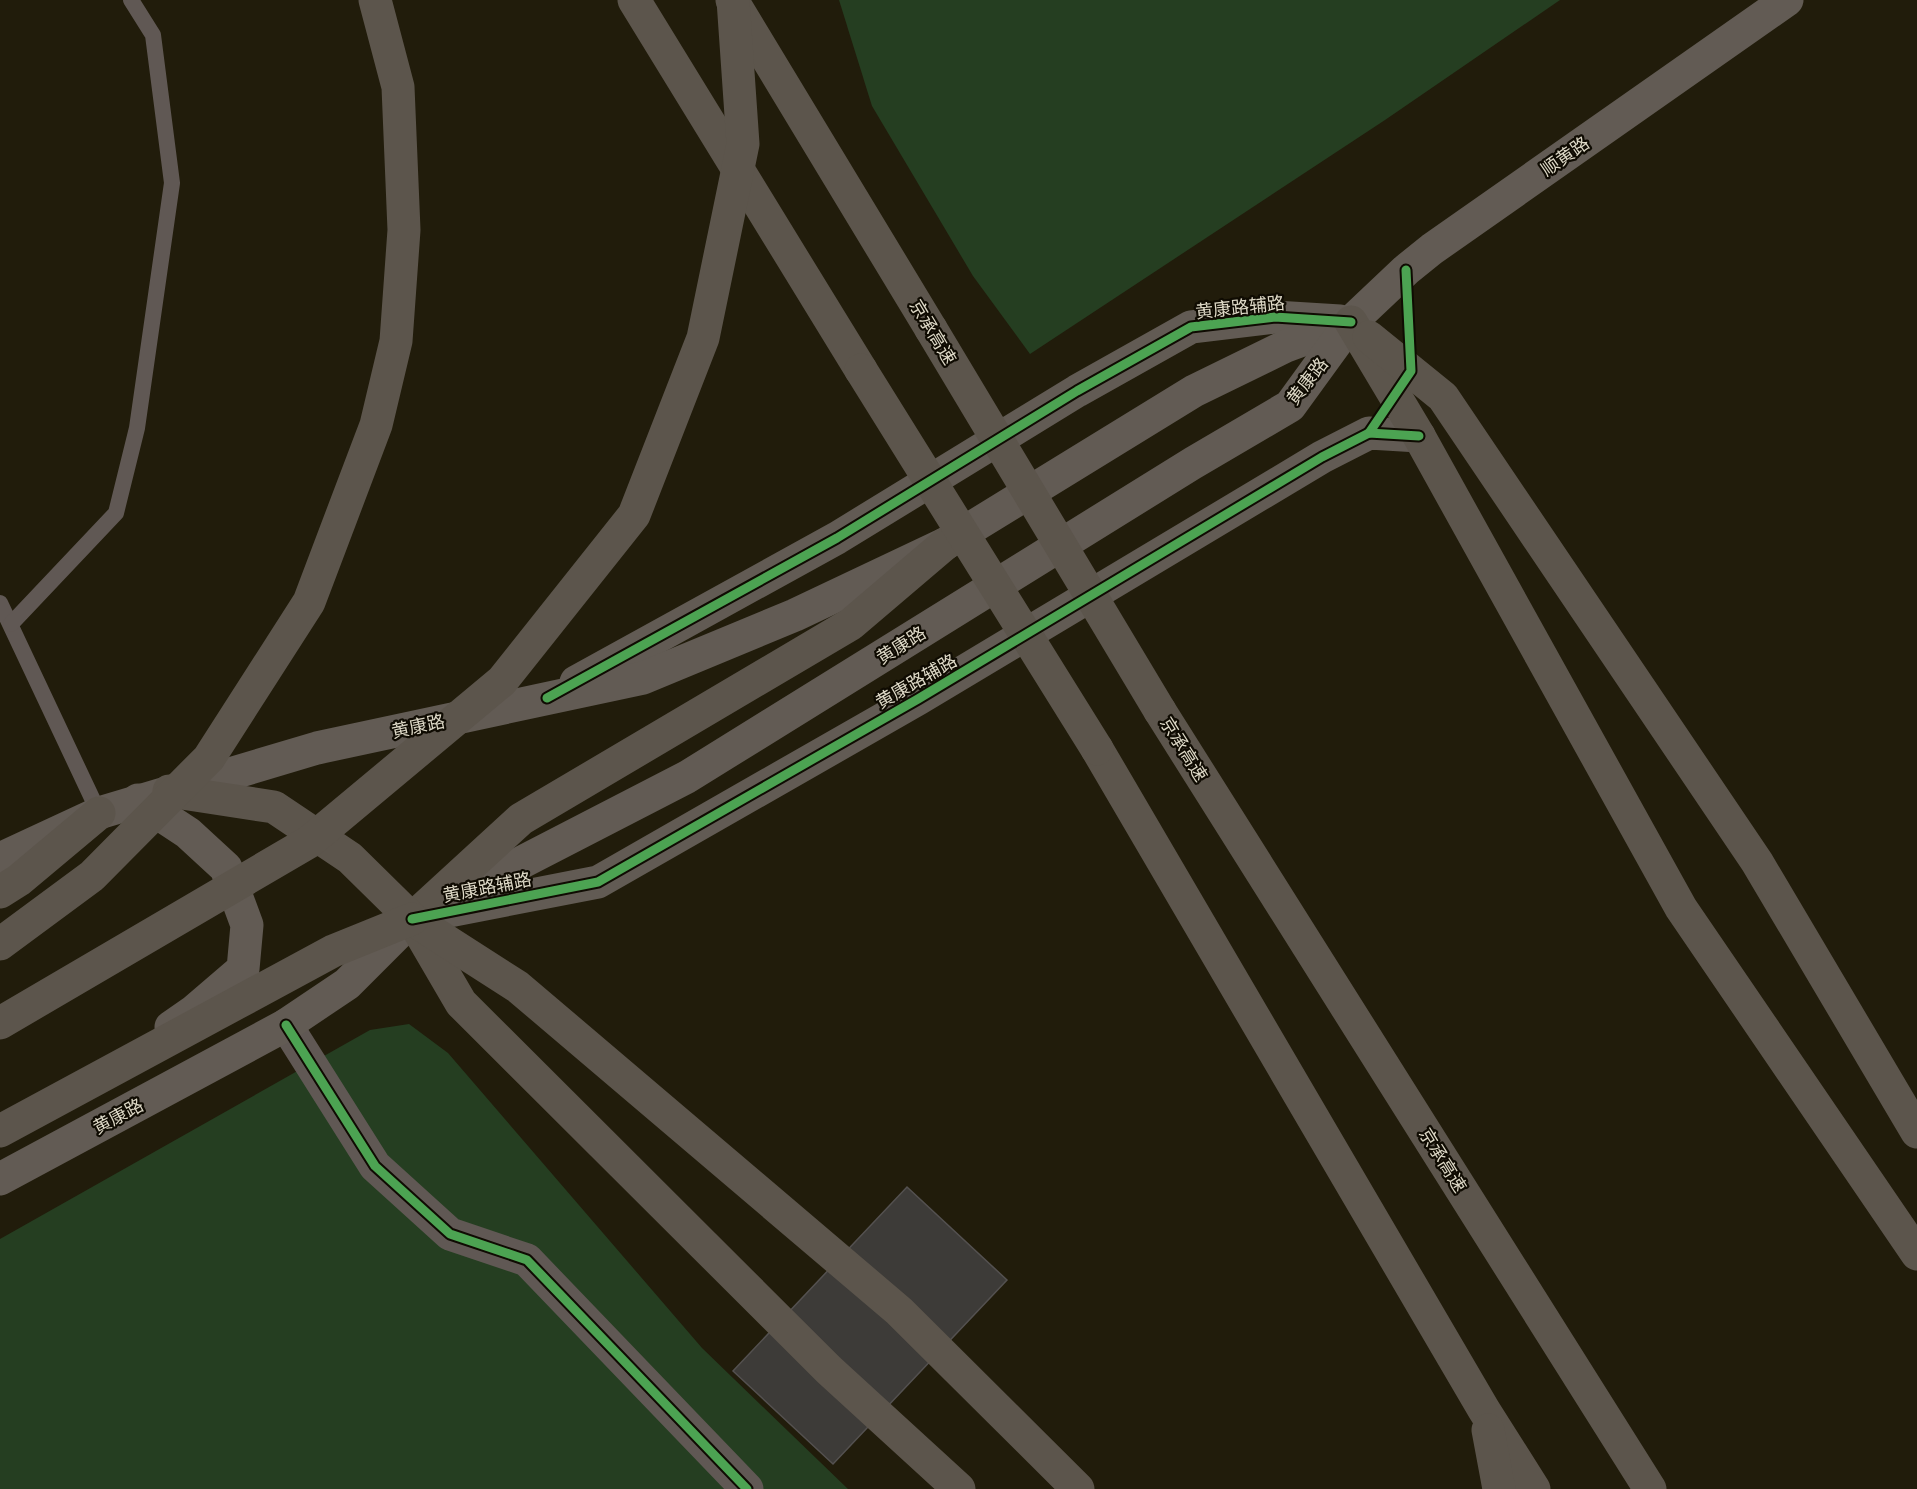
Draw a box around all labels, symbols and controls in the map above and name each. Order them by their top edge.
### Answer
street label: 顺黄路 [1537,132,1593,180]
street label: 黄康路辅路 [1194,292,1286,322]
street label: 京承高速 [905,296,961,368]
street label: 黄康路 [1282,353,1332,409]
street label: 黄康路 [873,622,929,668]
street label: 黄康路辅路 [872,649,960,713]
street label: 黄康路 [389,710,447,742]
street label: 京承高速 [1156,713,1212,785]
street label: 黄康路辅路 [441,868,533,906]
street label: 黄康路 [89,1094,147,1138]
street label: 京承高速 [1415,1124,1471,1196]

